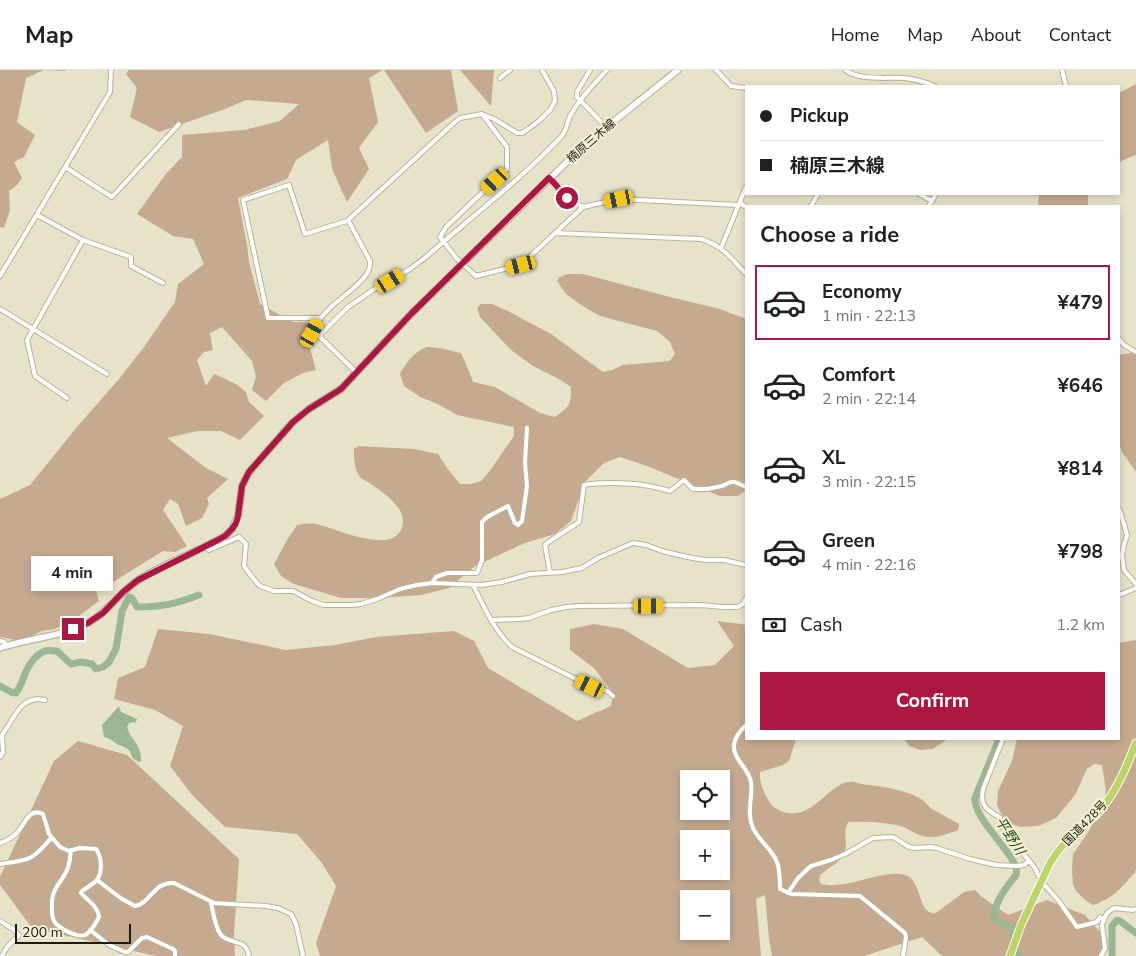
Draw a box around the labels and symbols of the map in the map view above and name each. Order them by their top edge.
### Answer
street label: 楠原三木線 [563,115,619,167]
car [478,165,511,197]
route start [556,187,578,209]
car [602,189,635,209]
car [504,254,537,276]
car [373,267,406,295]
car [298,316,325,350]
callout: 4 min [32,556,114,592]
car [634,599,664,614]
route end [62,618,84,640]
car [573,673,606,699]
street label: 国道428号 [1059,797,1111,849]
water label: 平野川 [991,813,1030,860]
scale bar [15,921,131,944]

